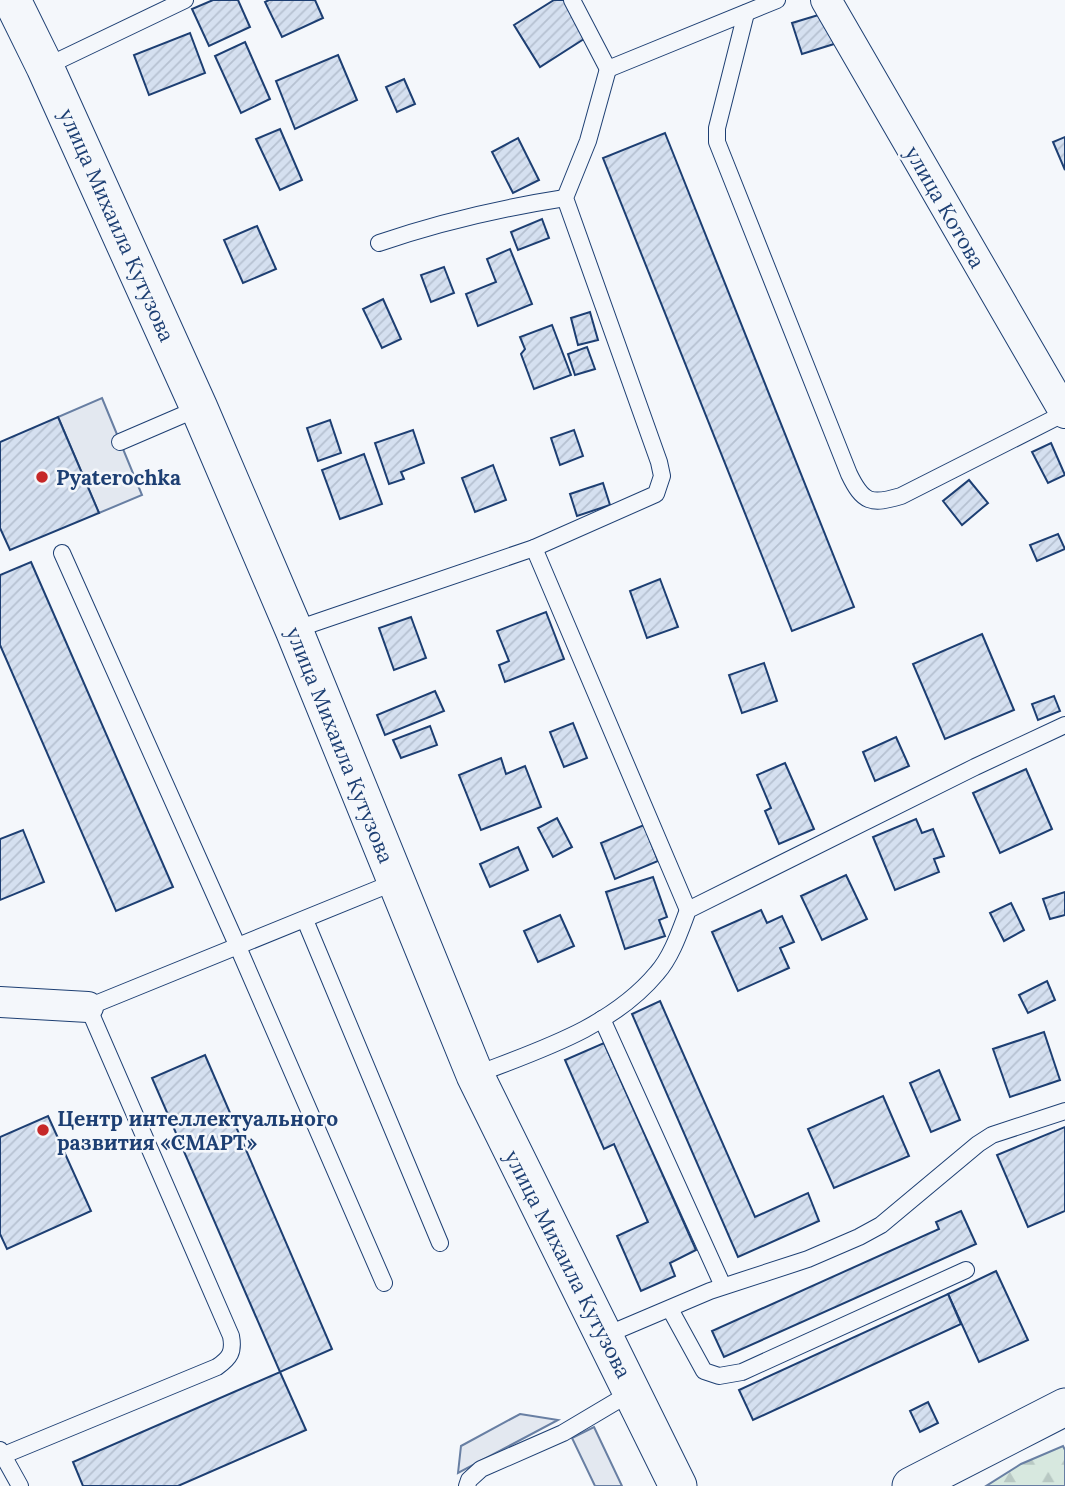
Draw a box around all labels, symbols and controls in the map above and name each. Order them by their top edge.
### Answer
street label: улица Михаила Кутузова [53,104,181,346]
street label: улица Котова [899,141,991,273]
place label: Pyaterochka [56,464,181,491]
marker: Pyaterochka [34,469,50,485]
street label: улица Михаила Кутузова [280,623,400,867]
place label: Центр интеллектуального развития «СМАРТ» [57,1105,338,1156]
marker: Центр интеллектуального развития «СМАРТ» [35,1122,51,1138]
street label: улица Михаила Кутузова [499,1145,637,1383]

